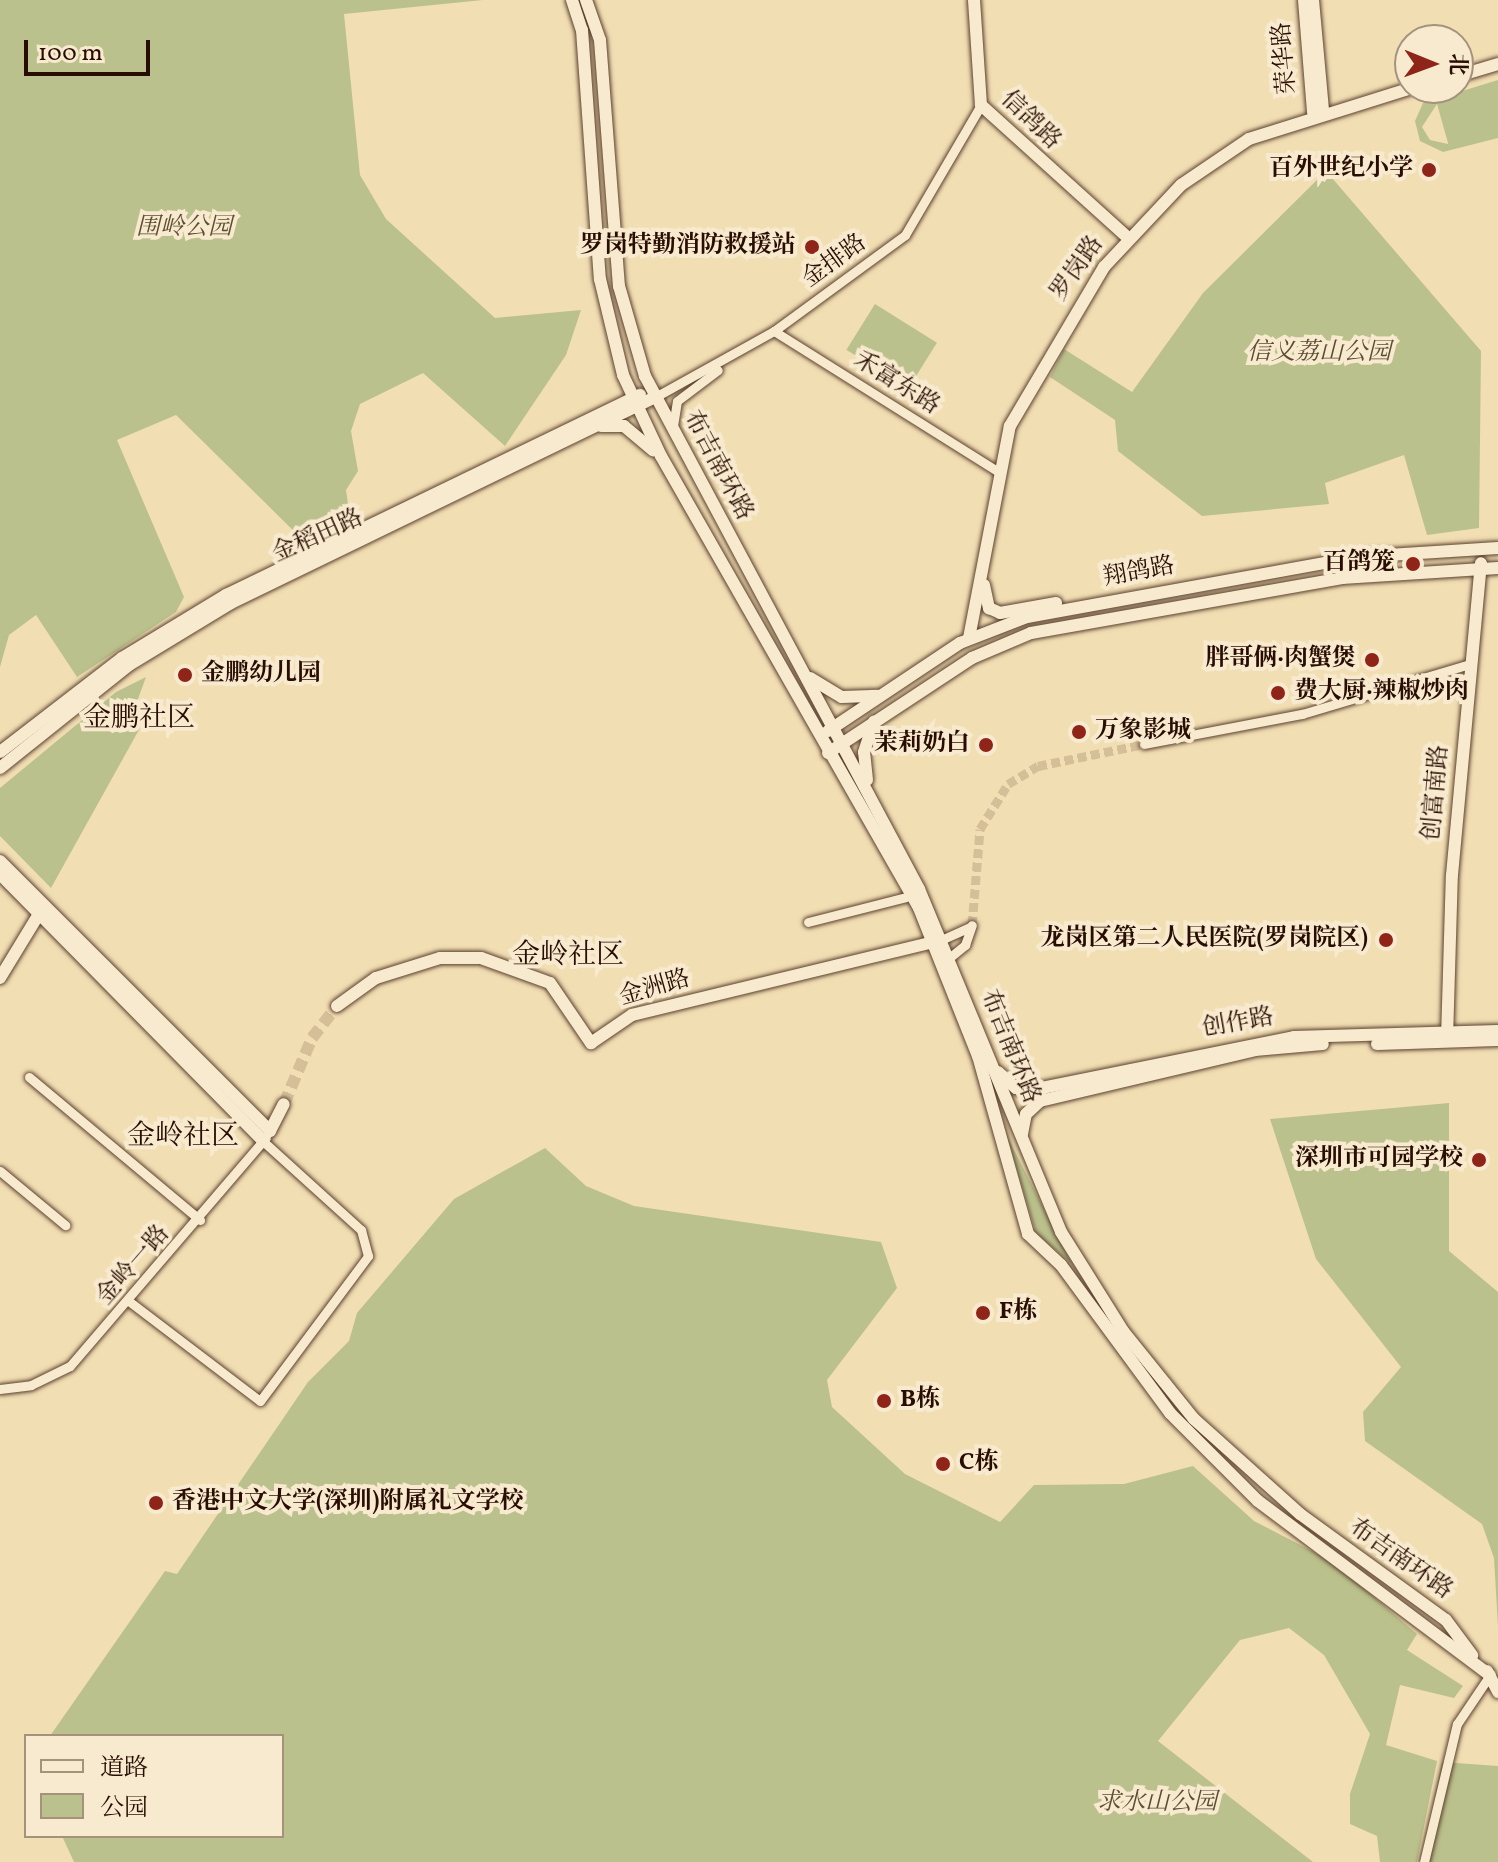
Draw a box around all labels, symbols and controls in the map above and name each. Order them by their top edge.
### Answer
street label: 荣华路 [1269,21,1303,95]
scale bar [28,24,154,74]
north arrow [1394,24,1474,104]
text: 100 m [38,37,103,71]
text: 北 [1441,53,1472,76]
street label: 信鸽路 [994,86,1066,156]
place label: 百外世纪小学 [1269,156,1413,184]
marker: 百外世纪小学 [1420,161,1438,179]
park label: 围岭公园 [136,215,232,243]
street label: 金排路 [797,229,873,295]
street label: 罗岗路 [1046,231,1110,307]
place label: 罗岗特勤消防救援站 [580,233,796,261]
marker: 罗岗特勤消防救援站 [803,238,821,256]
park label: 信义荔山公园 [1247,340,1391,368]
street label: 禾富东路 [848,346,944,422]
street label: 布吉南环路 [676,406,758,526]
street label: 金稻田路 [268,504,368,570]
place label: 百鸽笼 [1323,550,1395,578]
street label: 翔鸽路 [1101,553,1177,593]
marker: 百鸽笼 [1402,553,1424,575]
place label: 胖哥俩·肉蟹煲 [1205,646,1356,674]
marker: 胖哥俩·肉蟹煲 [1363,651,1381,669]
place label: 金鹏幼儿园 [201,661,321,689]
marker: 金鹏幼儿园 [176,666,194,684]
place label: 费大厨·辣椒炒肉 [1294,679,1469,707]
marker: 费大厨·辣椒炒肉 [1269,684,1287,702]
district label: 金鹏社区 [83,702,195,736]
place label: 万象影城 [1095,718,1191,746]
marker: 万象影城 [1070,723,1088,741]
place label: 茉莉奶白 [874,731,970,759]
marker: 茉莉奶白 [977,736,995,754]
street label: 创富南路 [1418,744,1456,842]
place label: 龙岗区第二人民医院(罗岗院区) [1040,926,1368,954]
marker: 龙岗区第二人民医院(罗岗院区) [1375,929,1397,951]
district label: 金岭社区 [512,939,624,973]
street label: 金洲路 [616,965,694,1013]
street label: 布吉南环路 [973,986,1045,1108]
street label: 创作路 [1200,1004,1276,1044]
district label: 金岭社区 [127,1120,239,1154]
place label: 深圳市可园学校 [1295,1146,1463,1174]
marker: 深圳市可园学校 [1470,1151,1488,1169]
street label: 金岭一路 [92,1220,176,1312]
place label: F栋 [999,1299,1037,1327]
marker: F栋 [974,1304,992,1322]
place label: B栋 [900,1387,940,1415]
marker: B栋 [875,1392,893,1410]
place label: C栋 [959,1450,998,1478]
marker: C栋 [934,1455,952,1473]
place label: 香港中文大学(深圳)附属礼文学校 [172,1489,524,1517]
marker: 香港中文大学(深圳)附属礼文学校 [147,1494,165,1512]
street label: 布吉南环路 [1343,1514,1457,1606]
legend [24,1734,284,1838]
text: 道路 [100,1752,148,1786]
park label: 求水山公园 [1097,1790,1217,1818]
text: 公园 [100,1792,148,1826]

